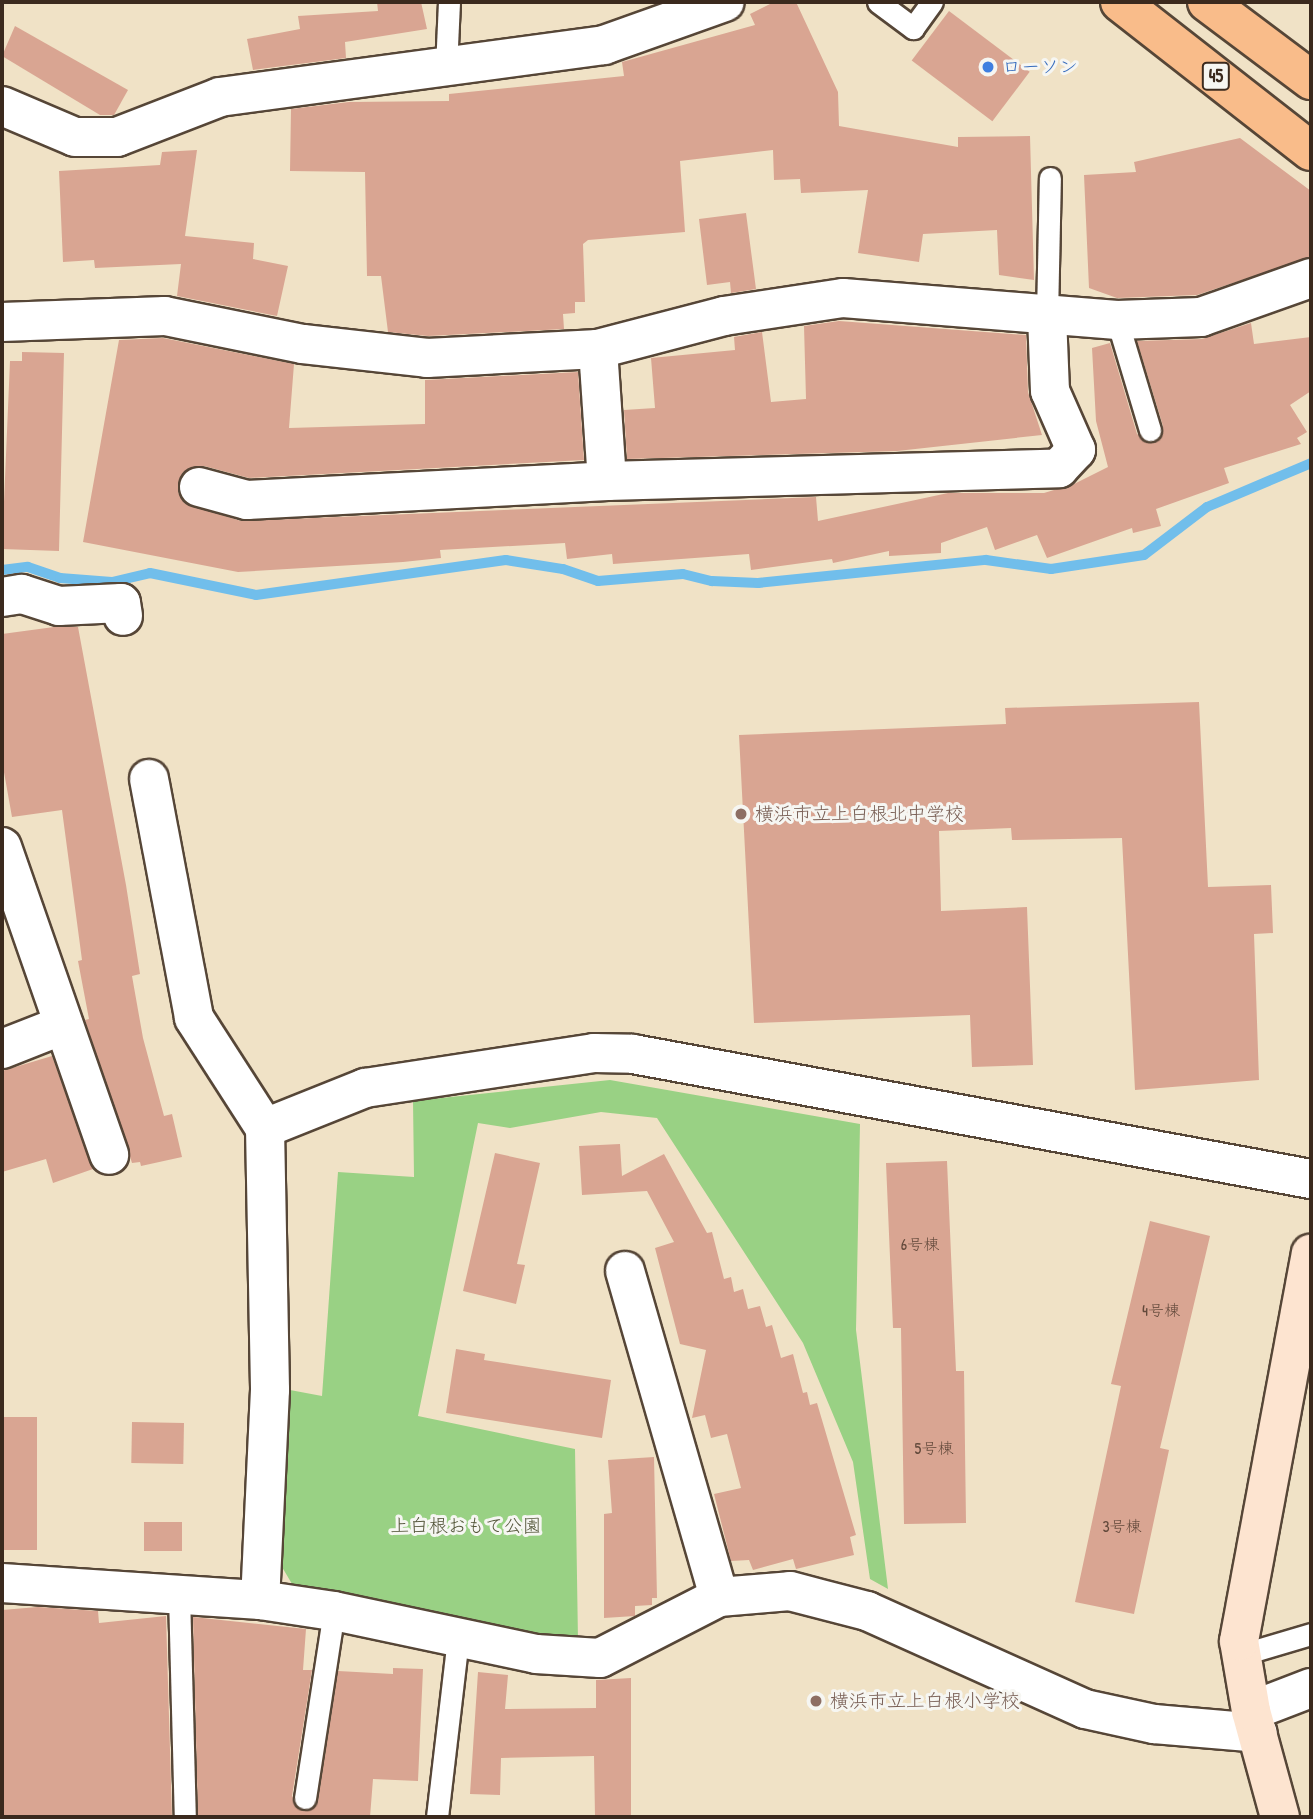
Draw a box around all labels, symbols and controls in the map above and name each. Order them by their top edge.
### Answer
place label: ローソン [1002,56,1078,78]
marker: ローソン [980,59,996,75]
road number: 45 [1200,62,1232,90]
place label: 横浜市立上白根北中学校 [755,803,964,825]
marker: 横浜市立上白根北中学校 [733,806,749,822]
house number: 6号棟 [901,1234,939,1254]
house number: 4号棟 [1142,1300,1180,1320]
house number: 5号棟 [915,1438,953,1458]
park label: 上白根おもて公園 [390,1515,542,1537]
house number: 3号棟 [1102,1516,1142,1536]
place label: 横浜市立上白根小学校 [830,1690,1020,1712]
marker: 横浜市立上白根小学校 [808,1693,824,1709]

